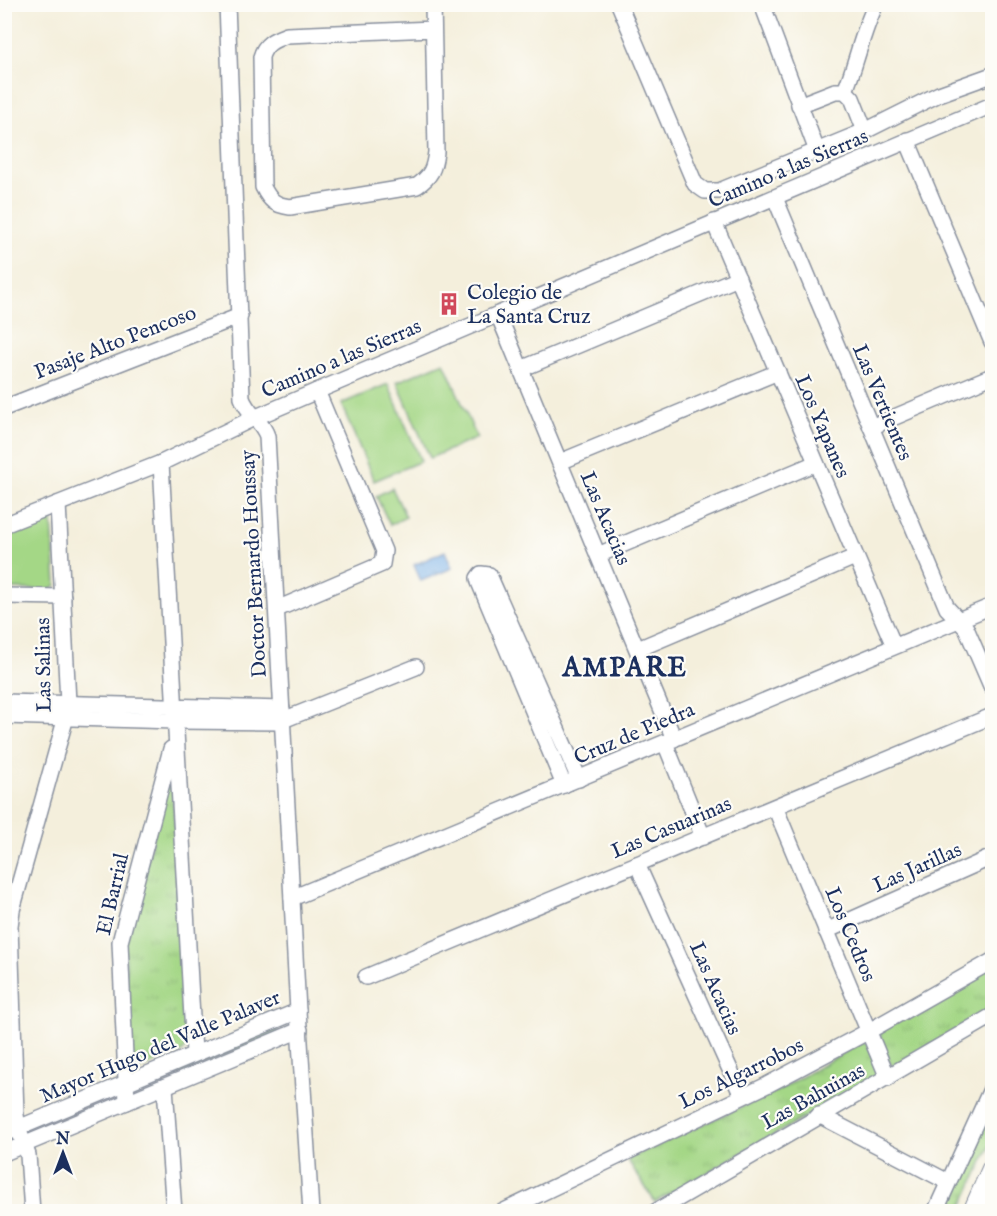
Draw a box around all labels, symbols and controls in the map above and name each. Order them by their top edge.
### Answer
street label: Camino a las Sierras [704,123,873,215]
place label: Colegio de La Santa Cruz [467,280,591,331]
building icon: Colegio de La Santa Cruz [436,291,462,317]
street label: Pasaje Alto Pencoso [31,300,200,387]
street label: Camino a las Sierras [257,313,426,405]
street label: Las Vertientes [845,340,918,465]
street label: Los Yapanes [788,371,856,482]
street label: Doctor Bernardo Houssay [235,449,274,678]
street label: Las Acacias [573,468,636,570]
street label: Las Salinas [30,617,59,713]
district label: AMPARE [562,652,687,686]
street label: Cruz de Piedra [570,696,700,772]
street label: Las Casuarinas [607,791,736,866]
street label: Las Jarillas [869,837,966,900]
street label: El Barrial [91,850,136,938]
street label: Los Cedros [818,883,882,986]
street label: Las Acacias [682,938,747,1039]
street label: Mayor Hugo del Valle Palaver [36,984,285,1110]
street label: Los Algarrobos [675,1033,808,1116]
street label: Las Bahuinas [757,1058,870,1137]
north arrow [33,1123,93,1183]
text: N [55,1130,70,1150]

